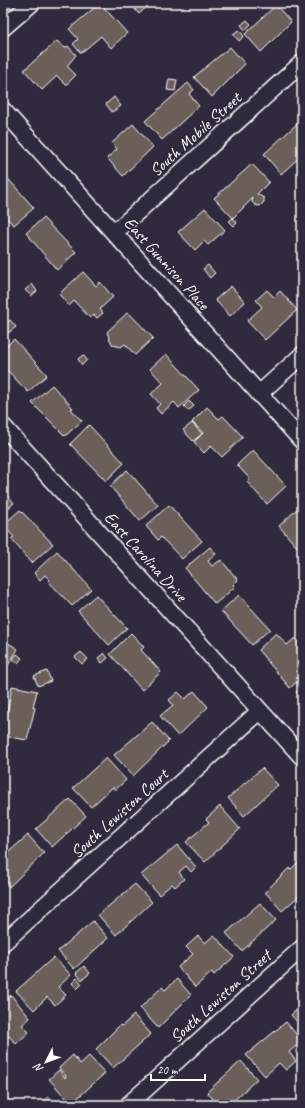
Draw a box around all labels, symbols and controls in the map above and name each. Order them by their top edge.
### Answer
street label: South Mobile Street [145,86,247,181]
street label: East Gunnison Place [119,213,215,315]
street label: East Carolina Drive [100,507,192,607]
street label: South Lewiston Court [66,763,174,863]
street label: South Lewiston Street [165,944,277,1047]
north arrow [26,1042,66,1082]
scale bar [151,1056,205,1082]
text: N [30,1060,46,1076]
text: 20 m [157,1062,179,1078]

